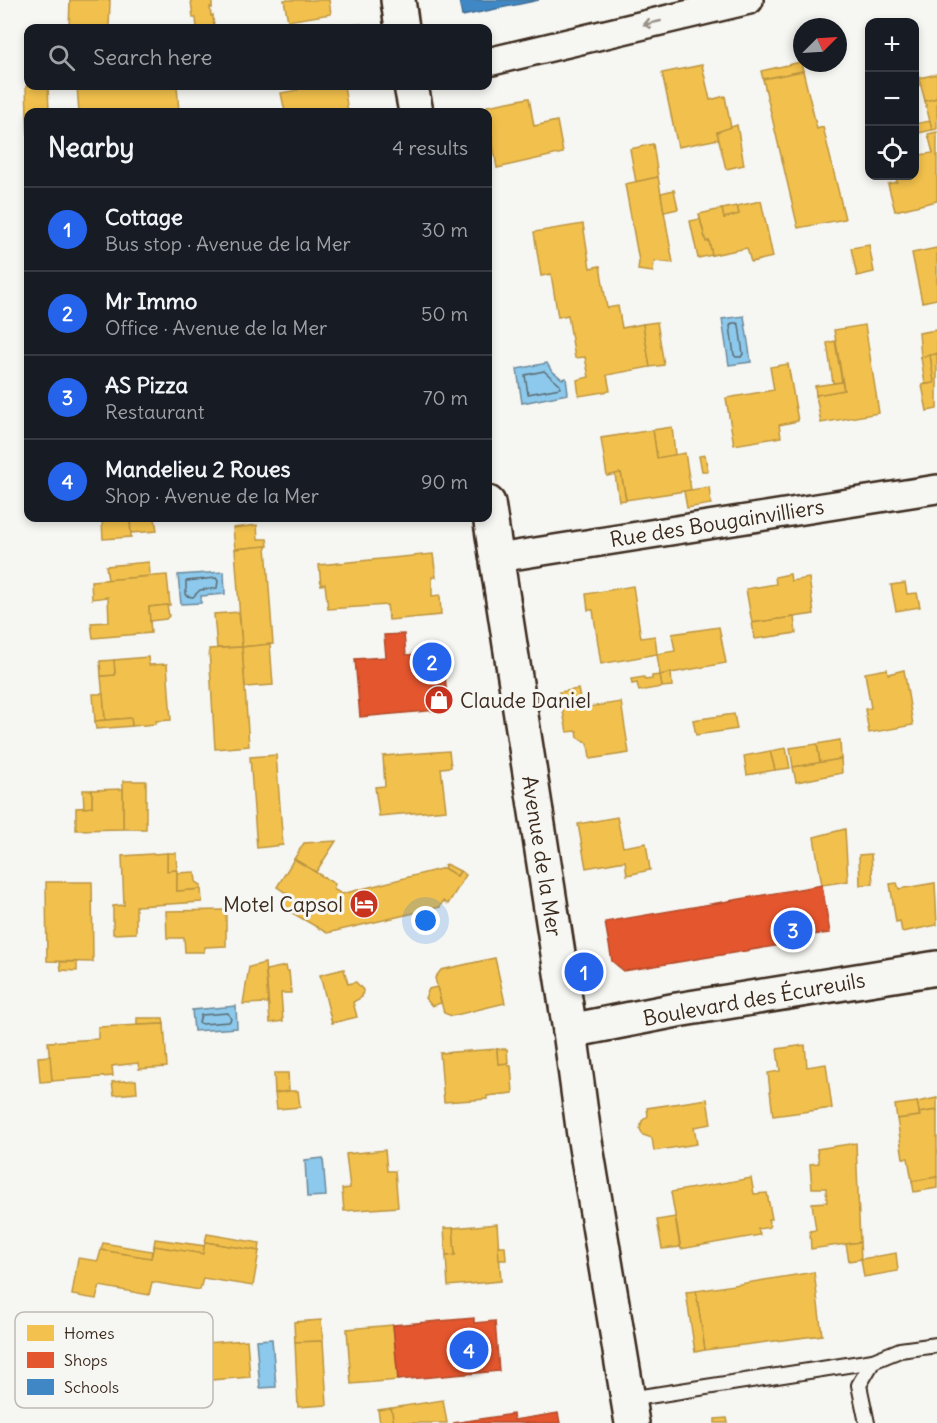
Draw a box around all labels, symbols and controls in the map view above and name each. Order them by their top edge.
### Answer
one-way arrow [642,18,662,29]
north arrow [793,18,847,72]
map controls [865,18,919,180]
button: + [865,18,919,72]
search box [24,24,492,90]
icon: search [45,41,78,74]
text: Search here [93,43,212,71]
button: − [865,72,919,126]
button: locate [865,126,919,180]
text: Nearby [48,131,134,164]
text: 4 results [392,135,468,160]
text: Cottage [105,203,183,231]
text: 1 [64,217,71,242]
text: 30 m [421,217,468,242]
text: Bus stop · Avenue de la Mer [105,231,351,256]
text: Mr Immo [105,287,197,315]
text: 2 [62,301,73,326]
text: 50 m [421,301,468,326]
text: Office · Avenue de la Mer [105,315,327,340]
text: AS Pizza [105,371,188,399]
text: 3 [62,385,73,410]
text: 70 m [423,385,468,410]
text: Restaurant [105,399,204,424]
text: Mandelieu 2 Roues [105,455,291,483]
text: 4 [62,469,73,494]
text: 90 m [421,469,468,494]
text: Shop · Avenue de la Mer [105,483,319,508]
street label: Rue des Bougainvilliers [608,493,826,553]
pin: 2 [412,640,452,684]
shop icon: Claude Daniel [423,684,455,716]
place label: Claude Daniel [460,687,591,714]
street label: Avenue de la Mer [516,774,568,939]
hotel icon: Motel Capsol [348,888,380,920]
place label: Motel Capsol [223,891,343,918]
your location [411,906,440,935]
pin: 3 [774,908,812,952]
pin: 1 [564,950,604,994]
street label: Boulevard des Écureuils [641,966,867,1032]
legend [15,1312,213,1408]
text: Homes [64,1323,114,1343]
pin: 4 [450,1328,488,1372]
text: Shops [64,1350,108,1370]
text: Schools [64,1377,119,1397]

